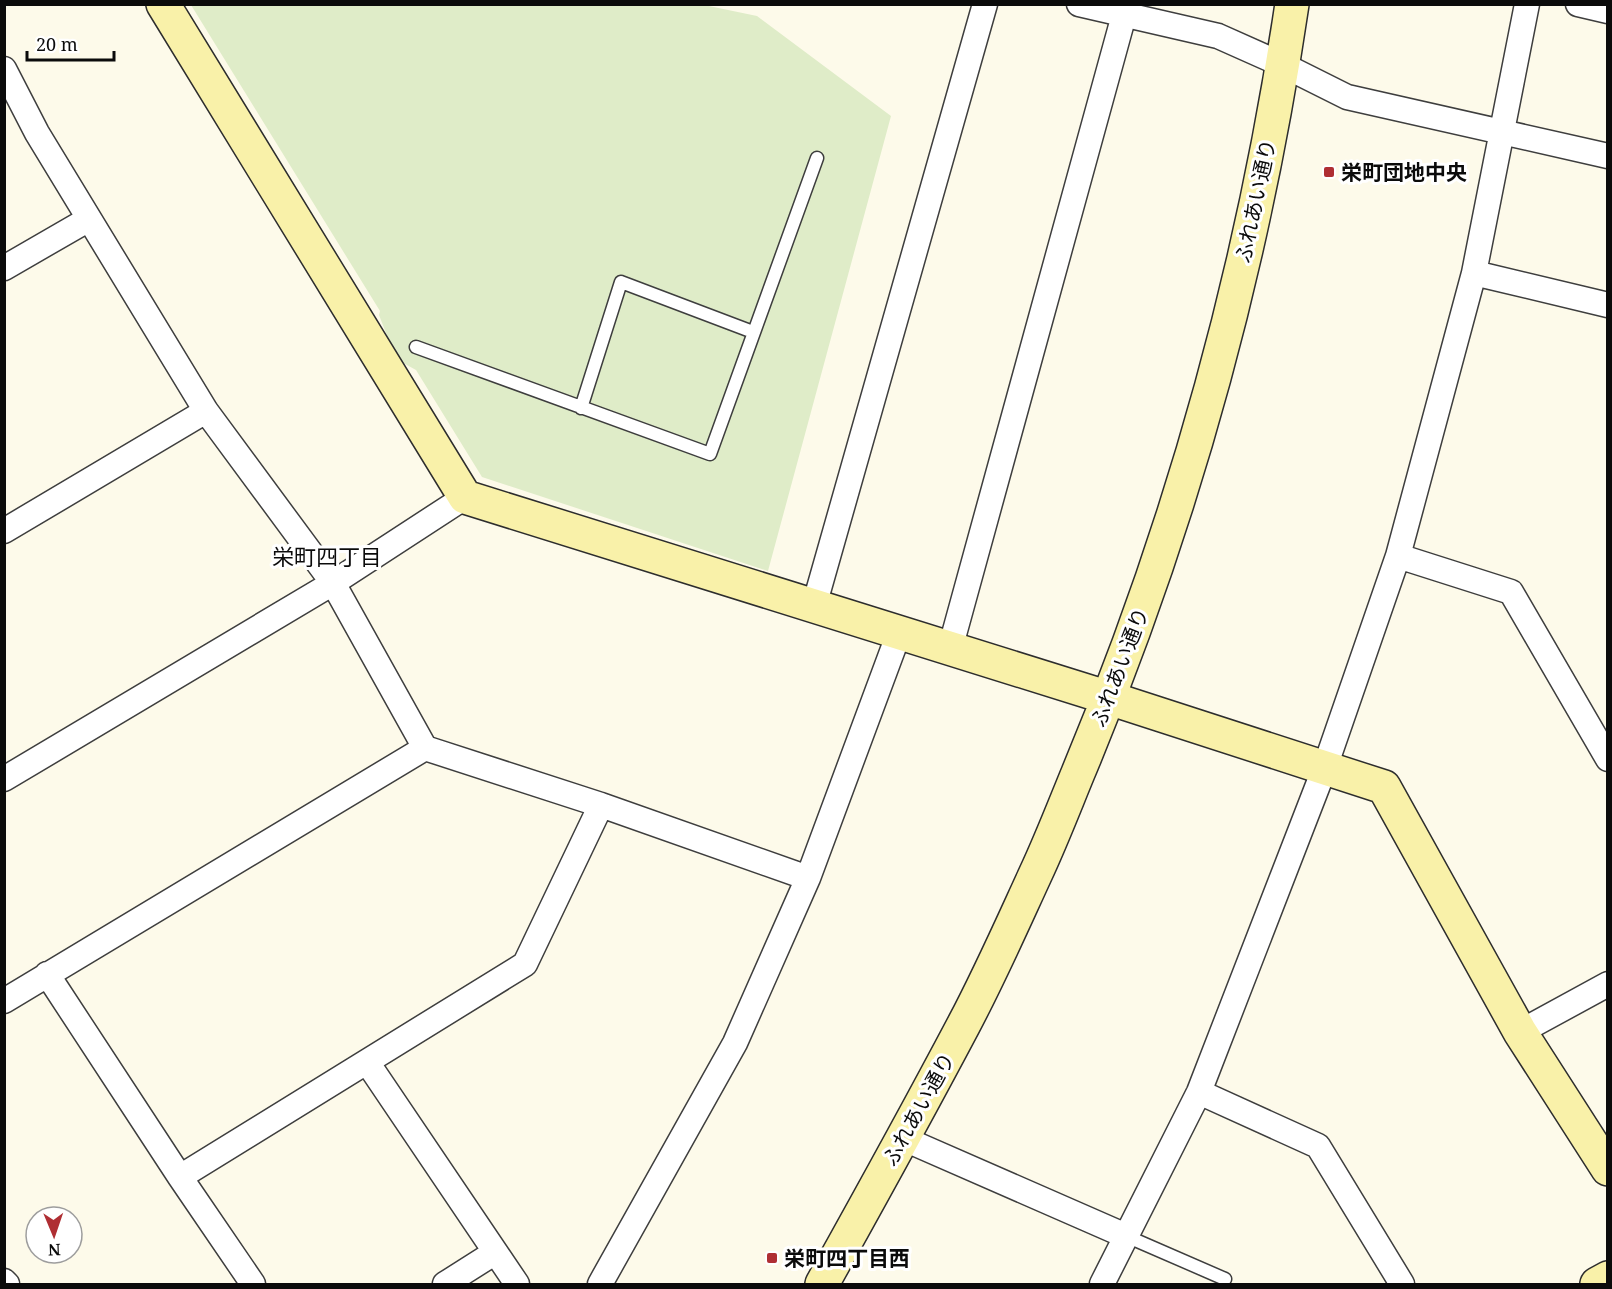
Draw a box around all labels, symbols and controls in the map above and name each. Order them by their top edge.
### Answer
scale bar [27,24,114,62]
text: 20 m [36,32,78,56]
street label: ふれあい通り [1228,136,1282,266]
place label: 栄町団地中央 [1341,158,1467,186]
marker: 栄町団地中央 [1322,165,1336,179]
district label: 栄町四丁目 [272,541,382,571]
street label: ふれあい通り [1083,603,1155,731]
street label: ふれあい通り [875,1047,961,1171]
north arrow [24,1205,84,1265]
text: N [47,1239,61,1261]
place label: 栄町四丁目西 [784,1244,910,1272]
marker: 栄町四丁目西 [765,1251,779,1265]

